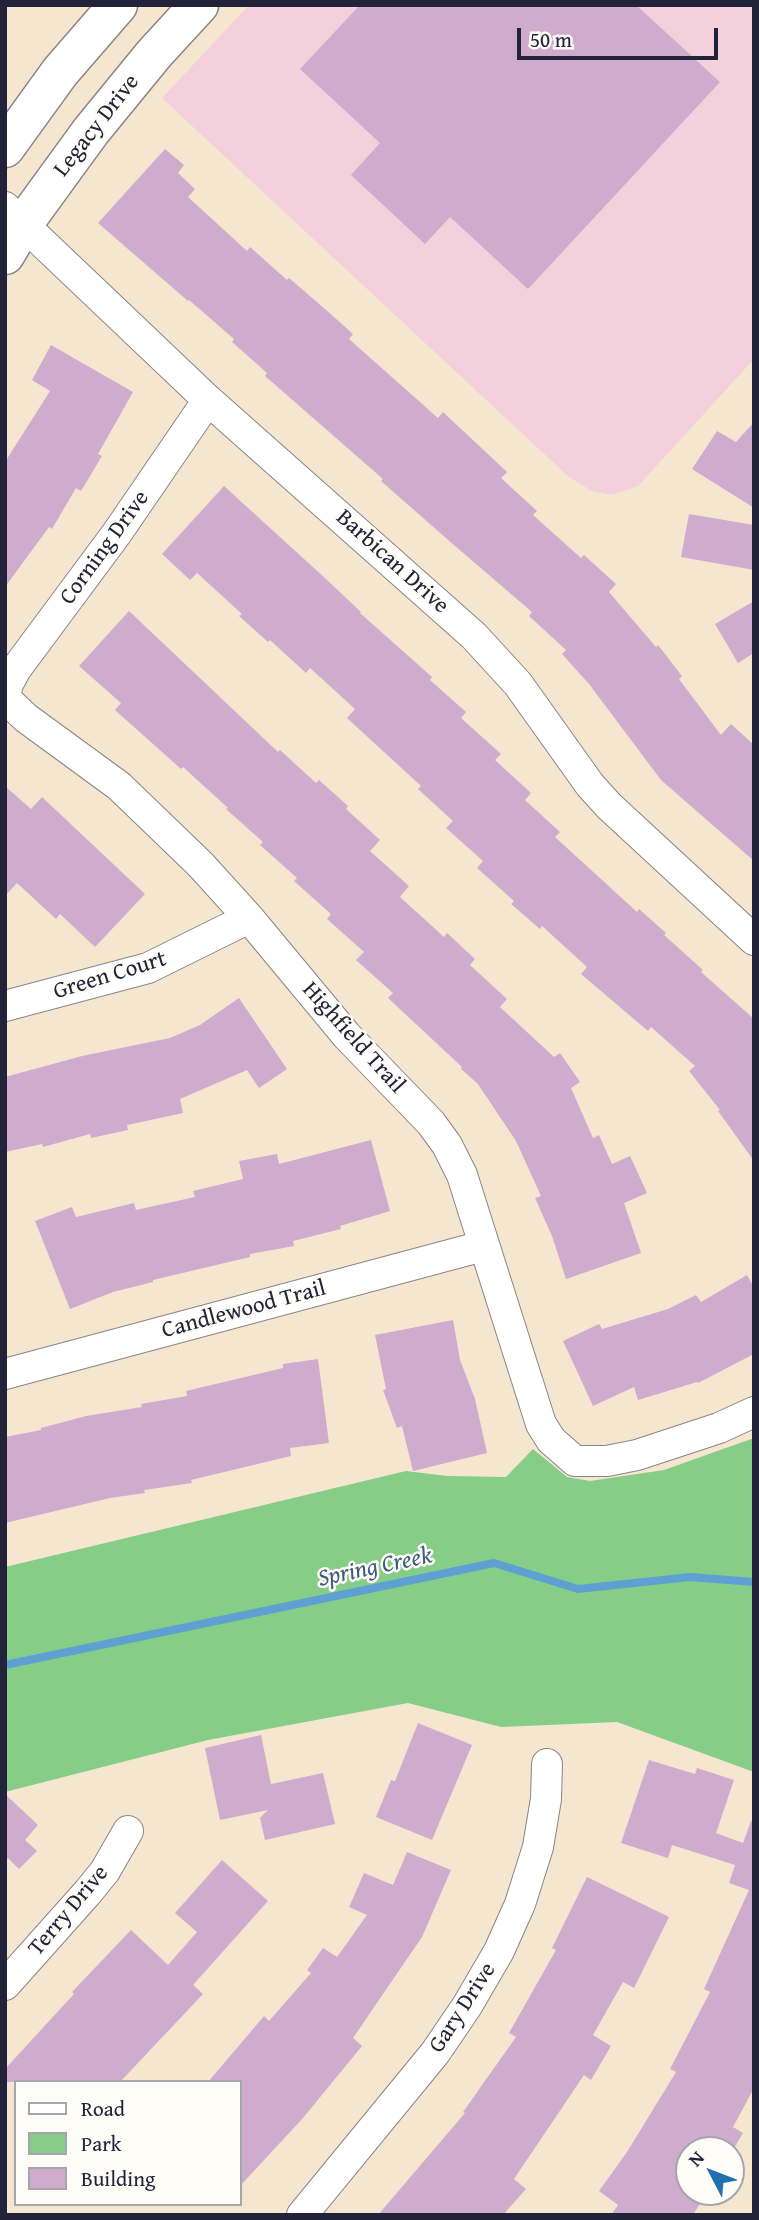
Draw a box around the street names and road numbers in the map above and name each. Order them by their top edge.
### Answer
street label: Legacy Drive [48,69,146,183]
street label: Corning Drive [54,486,156,610]
street label: Barbican Drive [330,504,454,620]
street label: Green Court [50,946,170,1006]
street label: Highfield Trail [296,977,410,1099]
street label: Candlewood Trail [159,1275,329,1345]
street label: Terry Drive [23,1860,115,1962]
street label: Gary Drive [424,1958,502,2058]

